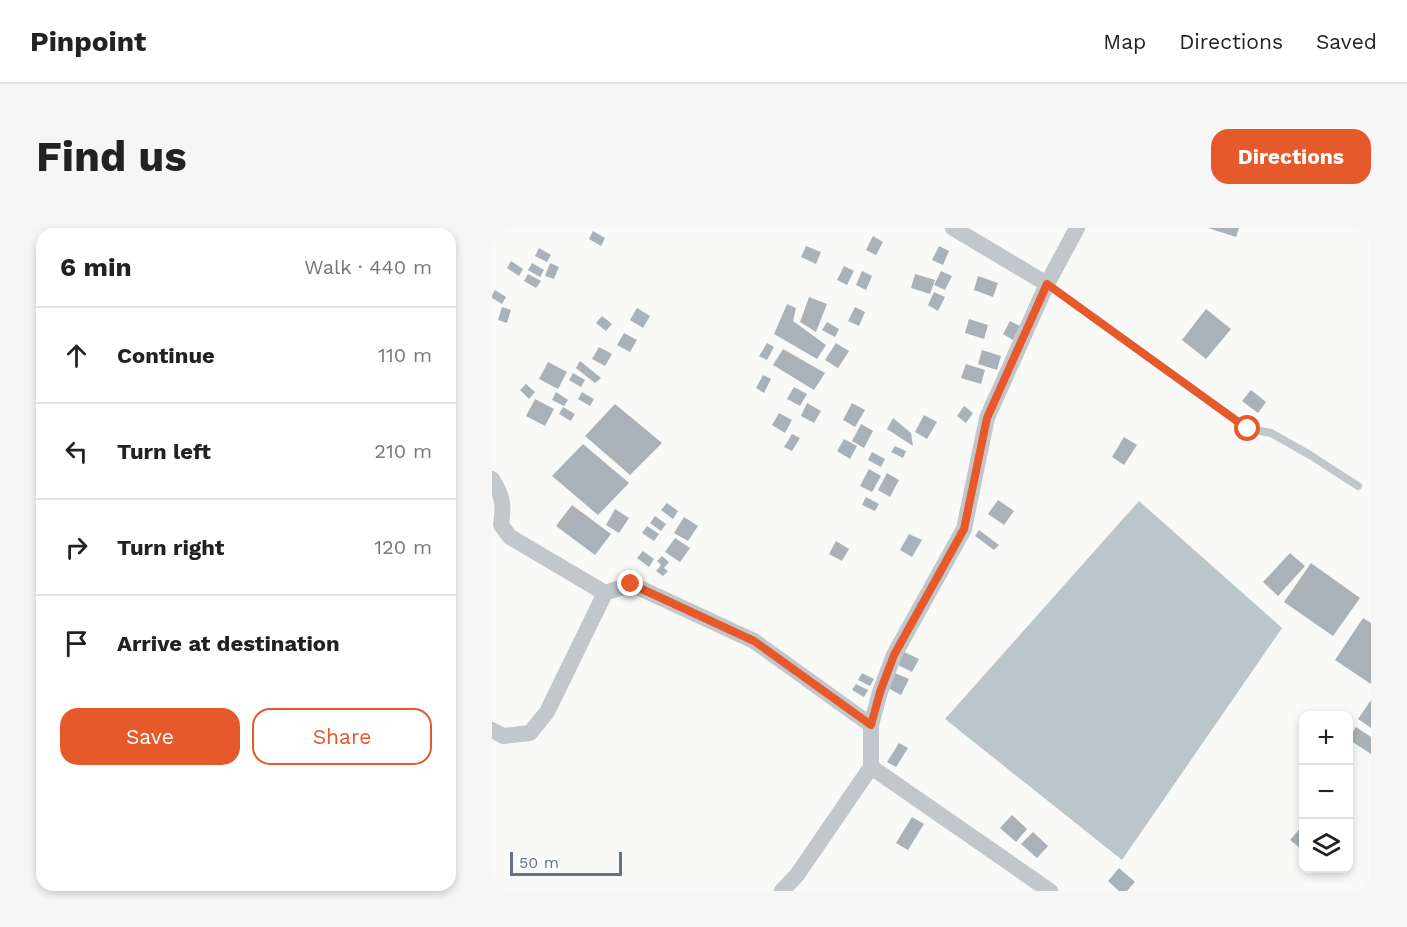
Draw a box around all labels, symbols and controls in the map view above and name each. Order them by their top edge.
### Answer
text: Pinpoint [30,25,146,58]
text: Map [1103,29,1146,54]
text: Directions [1179,29,1283,54]
text: Saved [1316,29,1377,54]
button: Directions [1211,129,1371,184]
text: Find us [36,132,187,181]
text: 6 min [60,252,132,282]
text: Walk · 440 m [304,255,432,279]
icon: ahead [60,339,93,372]
text: Continue [117,343,215,368]
text: 110 m [378,343,432,367]
route start [1234,415,1260,441]
icon: left [60,435,93,468]
text: Turn left [117,439,211,464]
text: 210 m [374,439,432,463]
icon: right [60,531,93,564]
text: Turn right [117,535,224,560]
text: 120 m [374,535,432,559]
route end [617,570,643,596]
icon: arrive [60,627,93,660]
text: Arrive at destination [117,631,340,656]
button: Save [60,708,240,765]
button: Share [252,708,432,765]
map controls [1299,711,1353,873]
button: + [1299,711,1353,765]
button: − [1299,765,1353,819]
button: layers [1299,819,1353,873]
scale bar [510,849,622,876]
text: 50 m [519,853,559,872]

